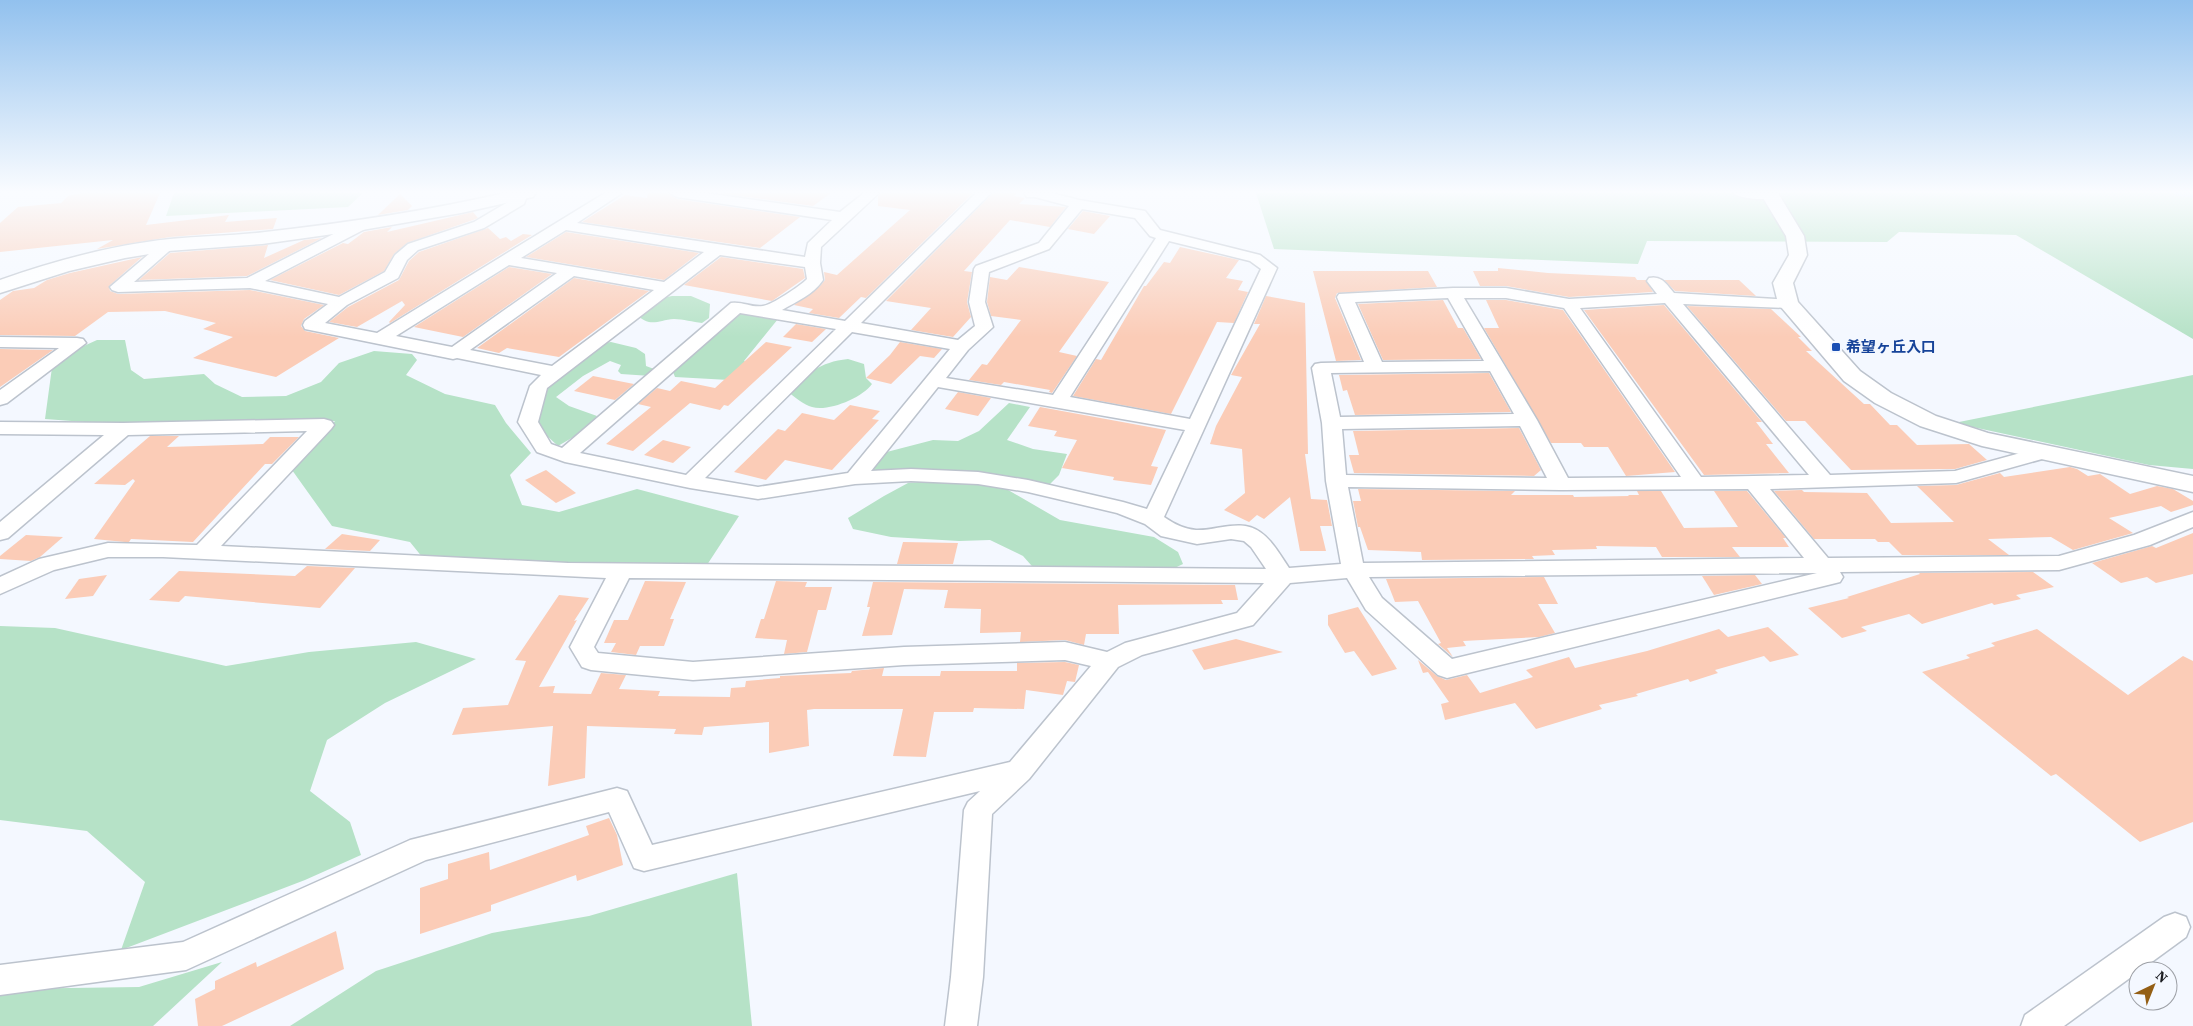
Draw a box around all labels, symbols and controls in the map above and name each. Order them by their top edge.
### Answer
place label: 希望ヶ丘入口 [1846,336,1936,357]
marker: 希望ヶ丘入口 [1830,341,1842,353]
north arrow [2128,961,2178,1011]
text: N [2151,966,2172,987]

